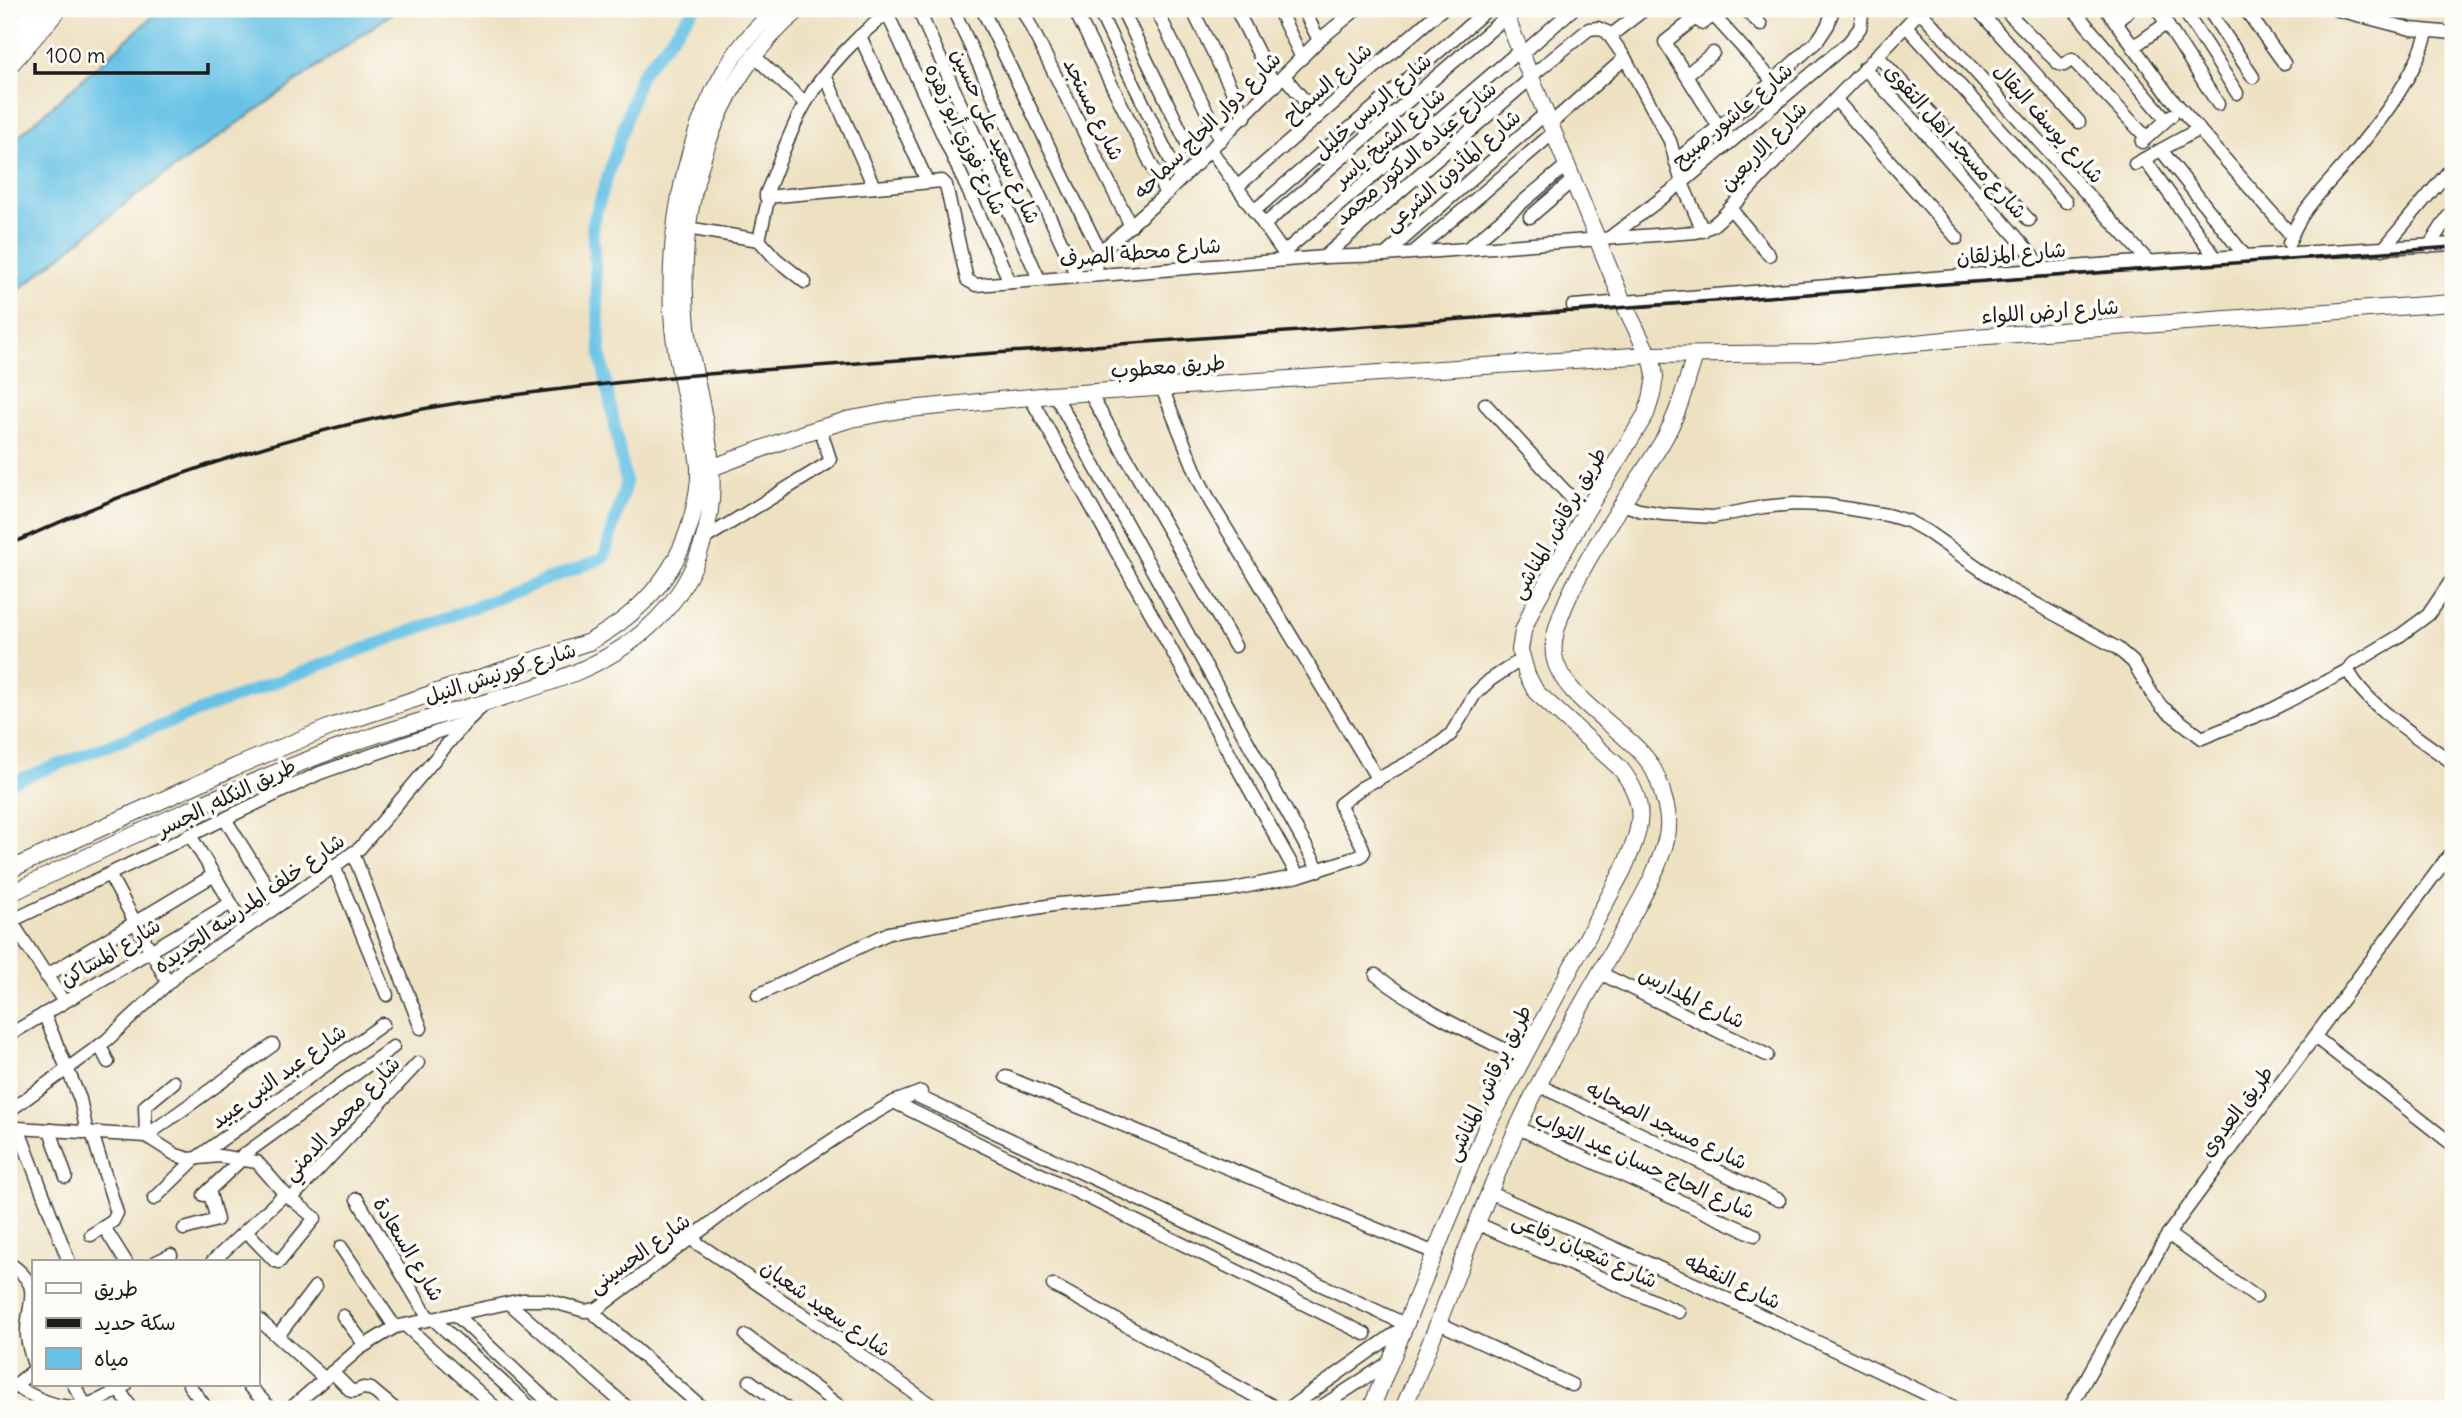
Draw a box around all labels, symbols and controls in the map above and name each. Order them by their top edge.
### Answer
scale bar [35,32,208,76]
street label: شارع السماح [1276,37,1379,131]
text: 100 m [46,42,105,69]
street label: شارع سعيد على حسين [943,44,1047,229]
street label: شارع دوار الحاج سماحه [1128,46,1288,206]
street label: شارع الريس خليل [1307,47,1438,166]
street label: شارع مستجد [1056,53,1130,166]
street label: شارع عاشور صبيح [1666,56,1799,175]
street label: شارع يوسف البقال [1986,57,2110,190]
street label: شارع مسجد اهل التقوى [1878,58,2033,226]
street label: شارع فوزي أبو زهره [917,59,1013,220]
street label: شارع عياده الدكتور محمد [1328,75,1503,232]
street label: شارع الشيخ ياسر [1326,81,1452,196]
street label: شارع الاربعين [1713,95,1814,198]
street label: شارع المأذون الشرعى [1378,103,1527,238]
street label: شارع محطة الصرف [1058,231,1222,275]
street label: شارع المزلقان [1955,236,2067,272]
street label: شارع ارض اللواء [1980,293,2120,331]
street label: طريق معطوب [1110,349,1226,383]
street label: طريق برقاش, المناشى [1504,442,1613,604]
street label: شارع كورنيش النيل [421,636,580,712]
street label: طريق النكله, الجسر [150,752,300,843]
street label: شارع خلف المدرسه الجديده [148,827,351,981]
street label: شارع المساكن [55,911,166,994]
street label: شارع المدارس [1634,960,1749,1036]
street label: طريق برقاش, المناشى [1438,1000,1539,1166]
street label: شارع عبد النبى عبيد [205,1018,352,1136]
street label: شارع محمد الدمني [276,1050,410,1190]
street label: طريق العدوى [2193,1060,2279,1162]
street label: شارع مسجد الصحابه [1581,1074,1752,1177]
street label: شارع الحاج حسان عبد التواب [1530,1103,1759,1227]
street label: شارع السعادة [366,1192,451,1307]
street label: شارع شعبان رفاعى [1507,1206,1662,1296]
street label: شارع الحسينى [583,1207,697,1301]
street label: شارع النقطه [1680,1247,1785,1317]
street label: شارع سعيد شعبان [755,1253,896,1364]
legend [32,1260,259,1386]
text: طريق [94,1275,138,1302]
text: سكة حديد [94,1309,176,1336]
text: مياه [94,1345,129,1372]

